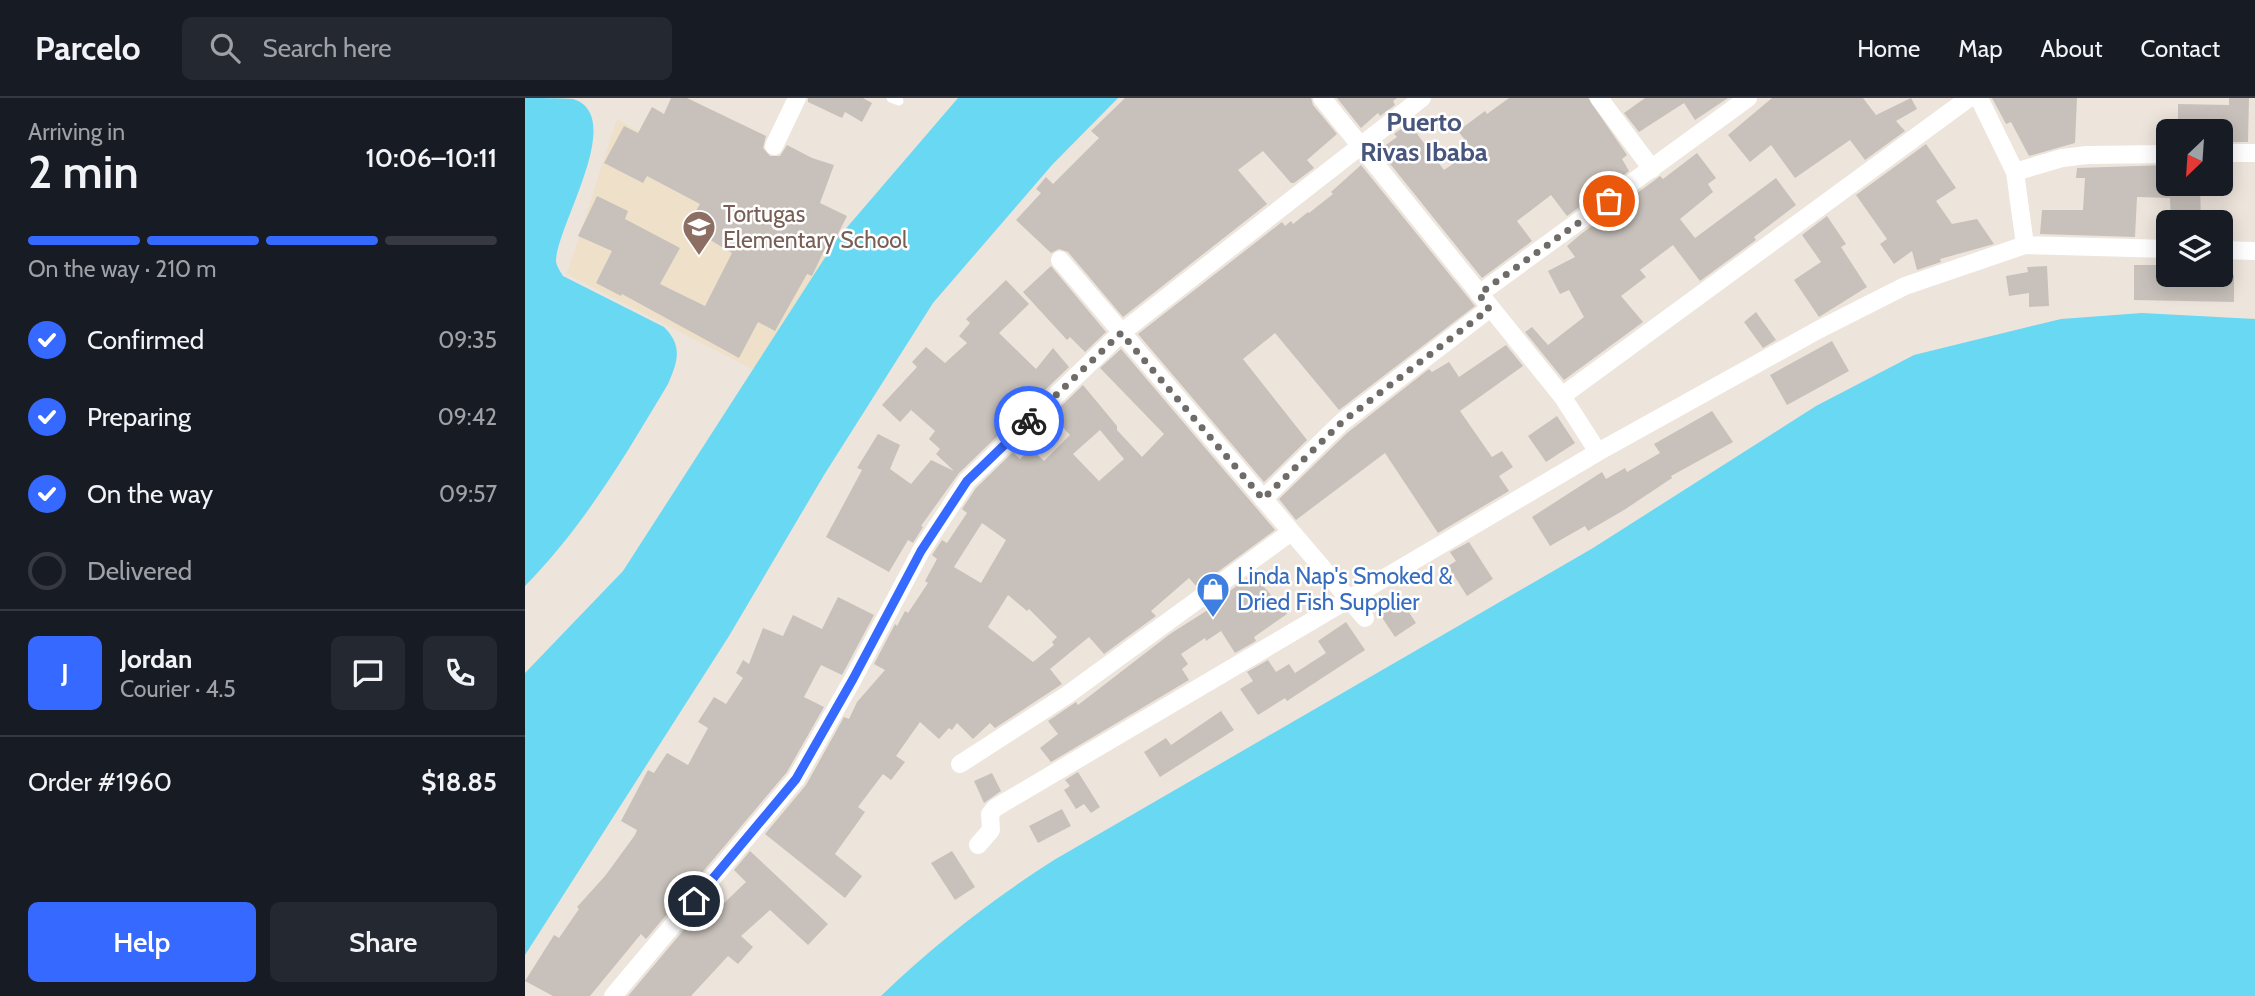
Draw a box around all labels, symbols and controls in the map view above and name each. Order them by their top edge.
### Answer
search box [182,17,672,80]
text: Parcelo [35,28,140,68]
icon: search [206,29,244,67]
text: Search here [262,32,392,64]
text: Home [1857,34,1920,63]
text: Map [1958,34,2003,63]
text: About [2041,34,2103,63]
text: Contact [2141,34,2220,63]
district label: Puerto Rivas Ibaba [1360,106,1488,168]
text: Arriving in [28,118,125,146]
north arrow [2156,119,2233,196]
map controls [2156,119,2233,287]
text: 10:06–10:11 [366,142,497,174]
text: 2 min [28,144,139,200]
pin [1579,171,1639,231]
icon: bag [1590,182,1628,220]
place label: Tortugas Elementary School [723,200,908,254]
school or university icon: Tortugas Elementary School [680,208,718,257]
button: layers [2156,210,2233,287]
text: On the way · 210 m [28,255,216,283]
icon: check [28,321,66,359]
text: Confirmed [87,324,204,356]
text: 09:35 [438,326,497,354]
courier [994,386,1064,456]
icon: check [28,398,66,436]
text: Preparing [87,401,191,433]
icon: bike [1010,402,1048,440]
text: 09:42 [438,403,497,431]
icon: check [28,475,66,513]
text: On the way [87,478,213,510]
text: 09:57 [439,480,497,508]
text: Delivered [87,555,192,587]
place label: Linda Nap's Smoked & Dried Fish Supplier [1237,562,1453,616]
shop icon: Linda Nap's Smoked & Dried Fish Supplier [1194,570,1232,619]
button: chat [331,636,405,710]
button: phone [423,636,497,710]
text: Jordan [120,643,192,675]
text: J [61,657,69,689]
text: Courier · 4.5 [120,675,236,703]
text: Order #1960 [28,766,172,798]
text: $18.85 [421,766,497,798]
pin [664,871,724,931]
icon: home [675,882,713,920]
button: Help [28,902,256,982]
button: Share [270,902,497,982]

